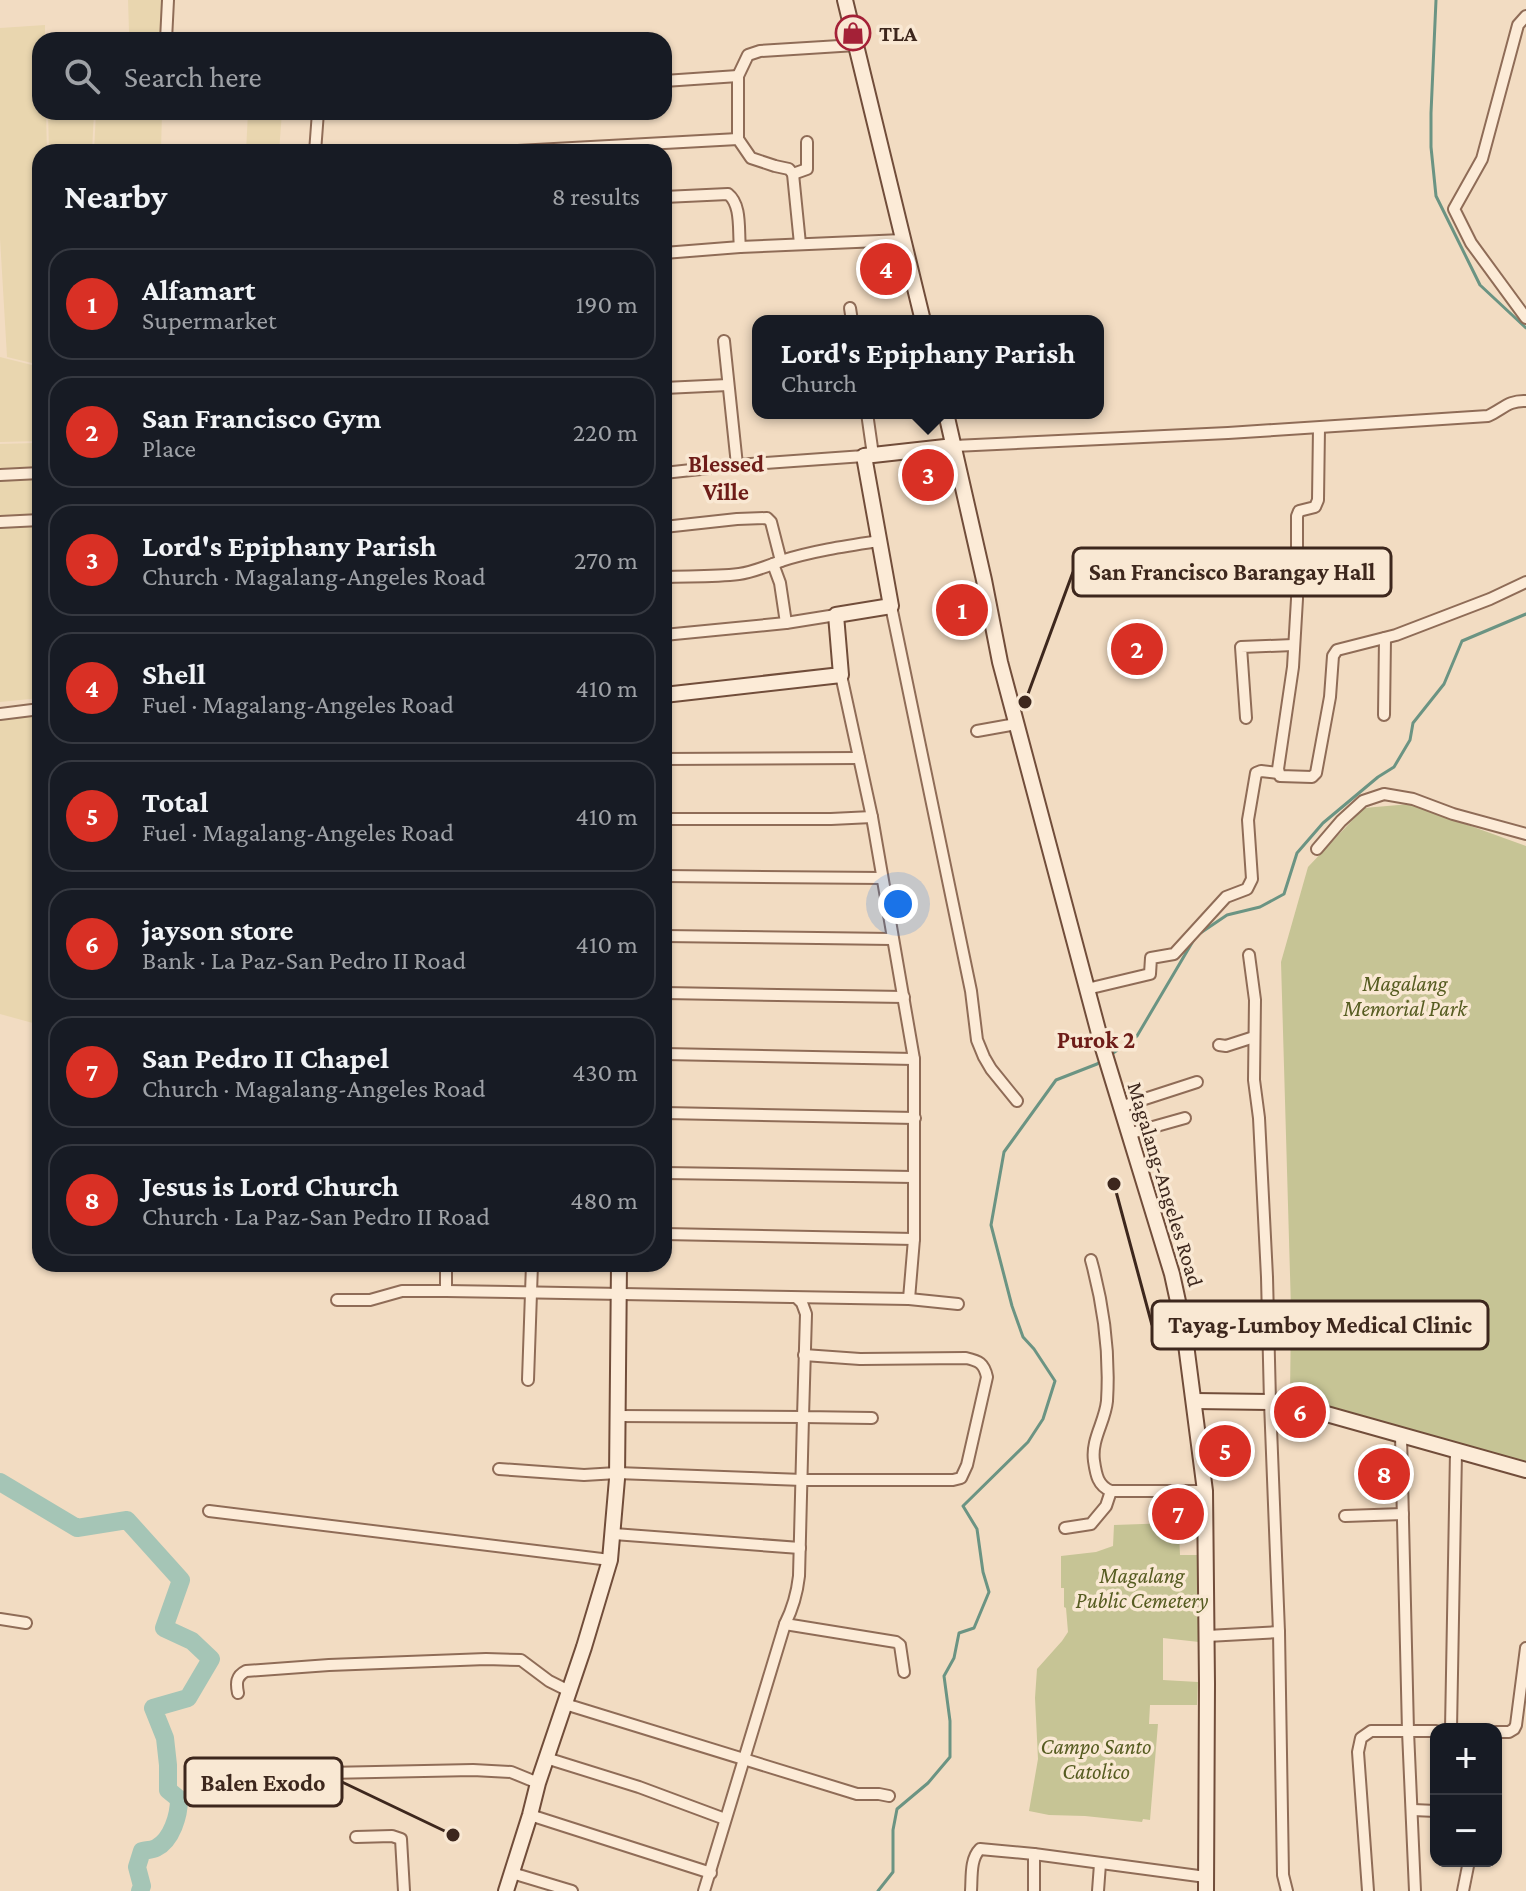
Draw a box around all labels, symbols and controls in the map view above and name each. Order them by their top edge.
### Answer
shop icon: TLA [834,14,872,52]
place label: TLA [879,21,918,46]
search box [32,32,672,120]
icon: search [60,54,104,98]
text: Search here [124,60,262,93]
text: Nearby [64,178,167,215]
text: 8 results [552,182,640,211]
pin: 4 [860,239,912,299]
text: Alfamart [142,273,256,306]
text: 1 [87,290,97,319]
text: 190 m [576,290,638,319]
text: Supermarket [142,306,277,335]
popup [752,315,1104,419]
text: Lord's Epiphany Parish [781,336,1075,369]
text: Church [781,369,857,398]
text: San Francisco Gym [142,401,381,434]
text: 2 [85,418,99,447]
text: 220 m [573,418,638,447]
text: Place [142,434,196,463]
pin: 3 [902,445,954,505]
district label: Blessed Ville [688,450,764,505]
text: Lord's Epiphany Parish [142,529,437,562]
text: 3 [86,546,98,575]
text: 270 m [574,546,638,575]
callout: San Francisco Barangay Hall [1073,548,1391,596]
text: San Francisco Barangay Hall [1089,558,1375,585]
text: Church · Magalang-Angeles Road [142,562,486,591]
pin: 1 [936,580,988,640]
pin: 2 [1111,619,1163,679]
text: Shell [142,657,206,690]
text: 4 [85,674,99,703]
text: 410 m [576,674,638,703]
text: Fuel · Magalang-Angeles Road [142,690,454,719]
text: Total [142,785,208,818]
text: 5 [86,802,98,831]
text: 410 m [576,802,638,831]
text: Fuel · Magalang-Angeles Road [142,818,454,847]
your location [878,884,918,924]
text: jayson store [142,913,294,946]
text: 6 [85,930,99,959]
text: 410 m [576,930,638,959]
text: Bank · La Paz-San Pedro II Road [142,946,466,975]
park label: Magalang Memorial Park [1342,971,1468,1021]
district label: Purok 2 [1057,1026,1135,1053]
text: San Pedro II Chapel [142,1041,389,1074]
text: 7 [86,1058,98,1087]
text: 430 m [572,1058,638,1087]
text: Church · Magalang-Angeles Road [142,1074,486,1103]
street label: Magalang-Angeles Road [1122,1079,1209,1290]
text: Jesus is Lord Church [142,1169,399,1202]
text: 8 [84,1186,100,1215]
text: 480 m [570,1186,638,1215]
text: Church · La Paz-San Pedro II Road [142,1202,490,1231]
callout: Tayag-Lumboy Medical Clinic [1152,1301,1488,1349]
text: Tayag-Lumboy Medical Clinic [1168,1311,1472,1338]
pin: 6 [1274,1382,1326,1442]
pin: 5 [1199,1421,1251,1481]
pin: 8 [1358,1444,1410,1504]
pin: 7 [1152,1484,1204,1544]
park label: Magalang Public Cemetery [1076,1563,1208,1613]
map controls [1430,1723,1502,1867]
button: + [1430,1723,1502,1795]
park label: Campo Santo Catolico [1041,1734,1151,1784]
callout: Balen Exodo [185,1758,342,1806]
text: Balen Exodo [200,1769,326,1796]
button: − [1430,1795,1502,1867]

